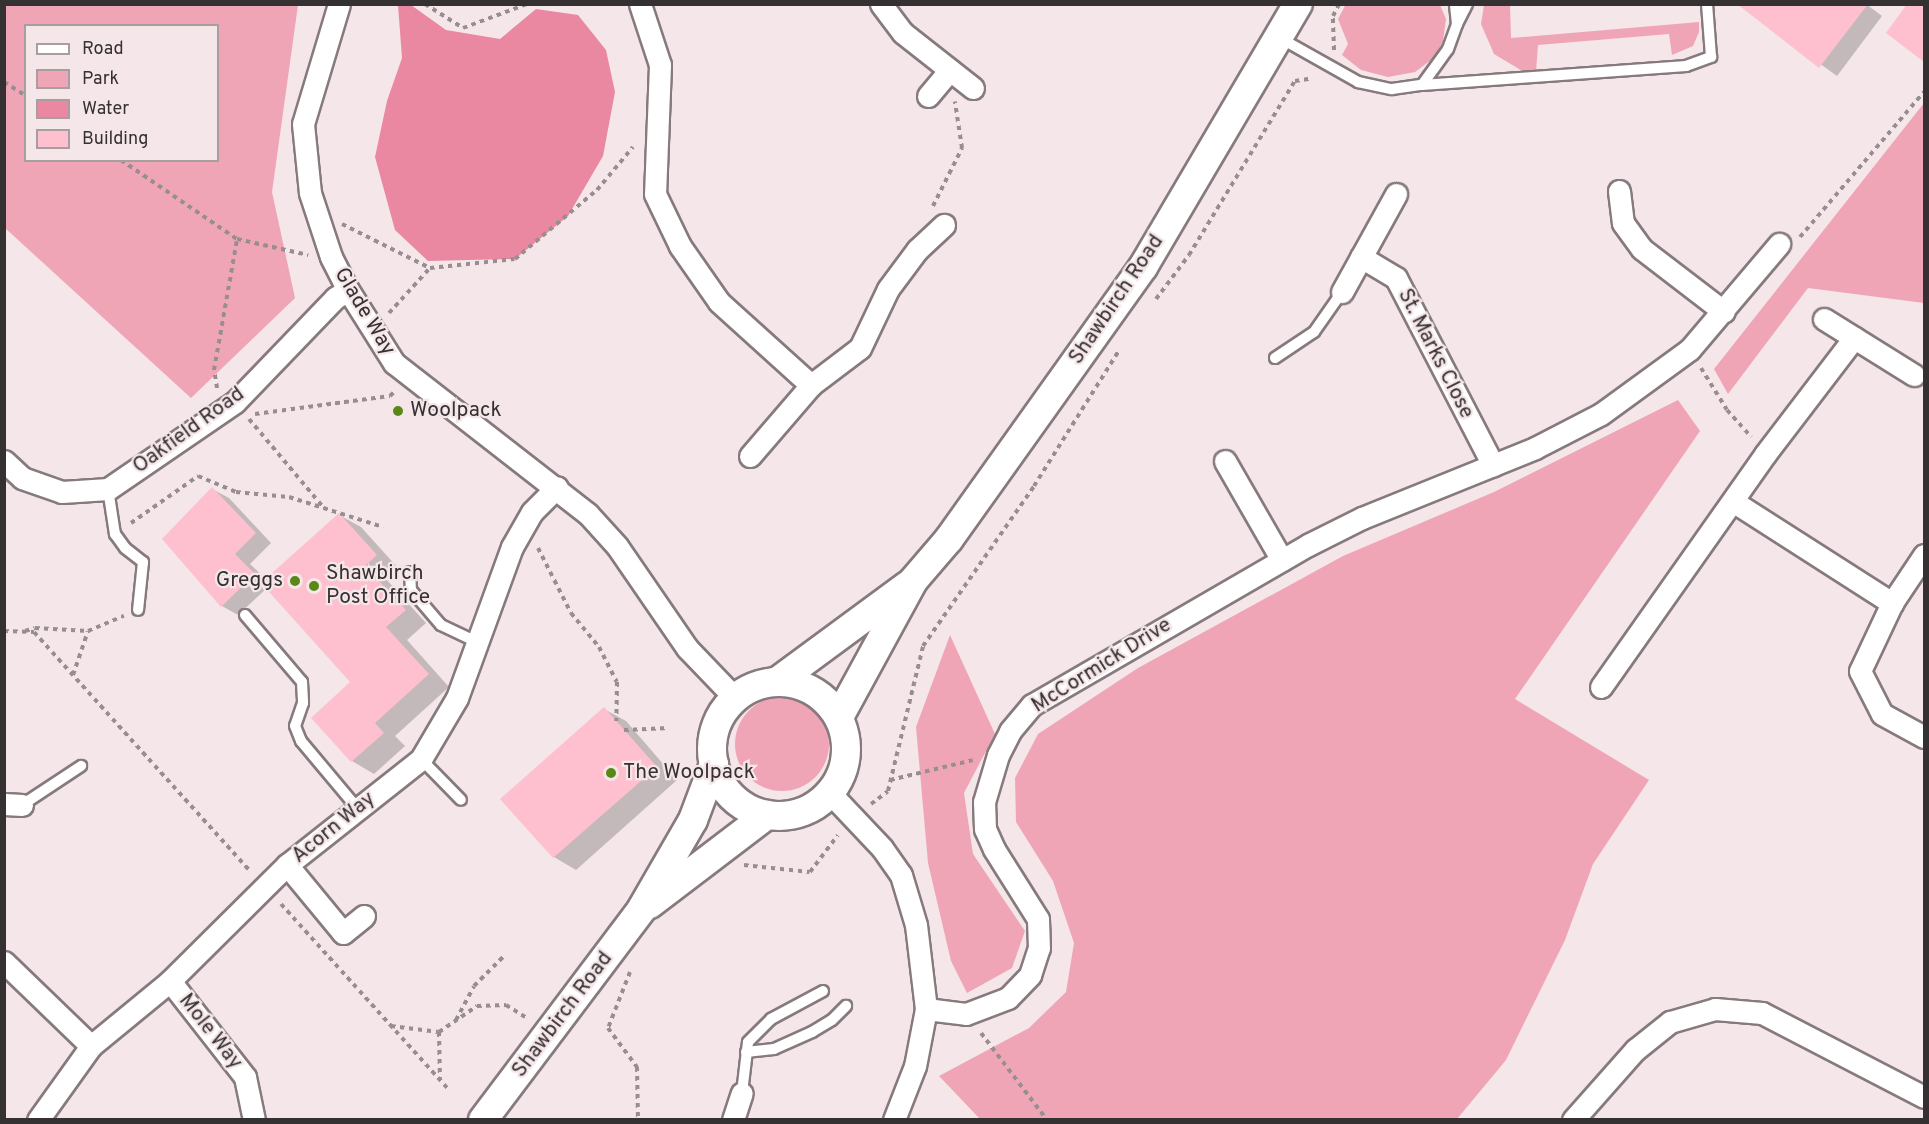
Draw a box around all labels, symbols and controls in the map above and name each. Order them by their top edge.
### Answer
legend [24,24,219,162]
text: Road [82,38,124,61]
text: Park [82,68,119,91]
text: Water [82,98,129,121]
text: Building [82,128,148,151]
street label: Shawbirch Road [1064,230,1170,370]
street label: Glade Way [328,263,400,361]
street label: St. Marks Close [1391,285,1479,423]
street label: Oakfield Road [128,382,250,480]
place label: Woolpack [410,398,502,424]
marker: Woolpack [391,404,405,418]
place label: Shawbirch Post Office [326,561,430,611]
place label: Greggs [216,568,283,594]
marker: Greggs [288,574,302,588]
marker: Shawbirch Post Office [307,579,321,593]
street label: McCormick Drive [1028,613,1176,719]
place label: The Woolpack [623,760,755,786]
marker: The Woolpack [604,766,618,780]
street label: Acorn Way [287,787,381,869]
street label: Shawbirch Road [507,947,619,1083]
street label: Mole Way [172,989,248,1075]

